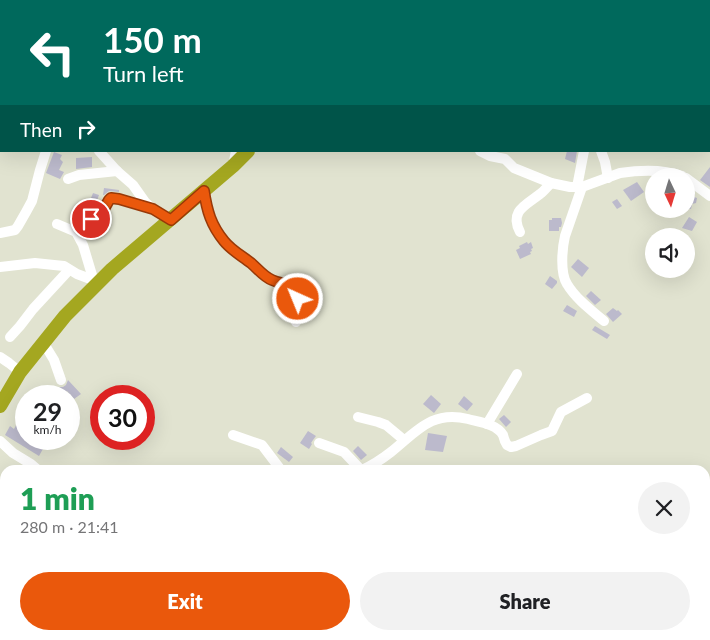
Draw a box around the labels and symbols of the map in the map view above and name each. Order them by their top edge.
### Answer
north arrow [645,168,695,218]
pin [70,198,112,240]
position arrow [271,272,323,324]
speed limit sign: 30 [90,385,155,450]

